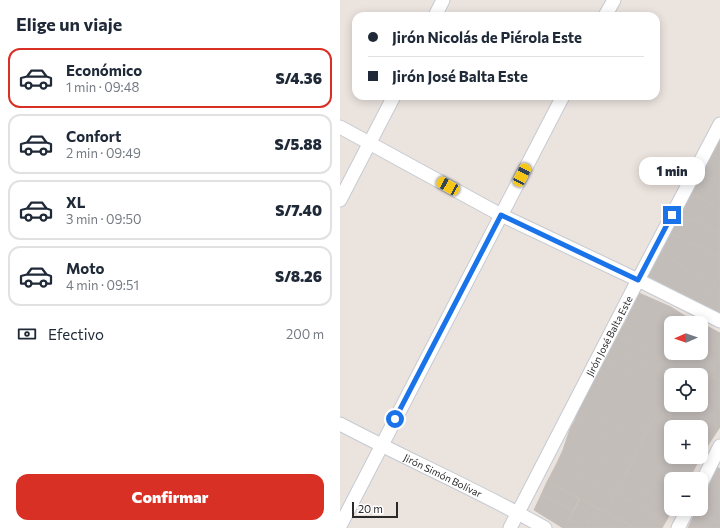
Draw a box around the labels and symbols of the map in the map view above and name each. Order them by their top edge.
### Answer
callout: 1 min [639,157,705,185]
car [511,162,533,188]
car [435,175,461,197]
route end [663,206,681,224]
street label: Jirón José Balta Este [583,294,635,378]
north arrow [664,316,708,360]
route start [386,410,404,428]
street label: Jirón Simón Bolívar [402,451,484,500]
scale bar [352,500,398,519]

